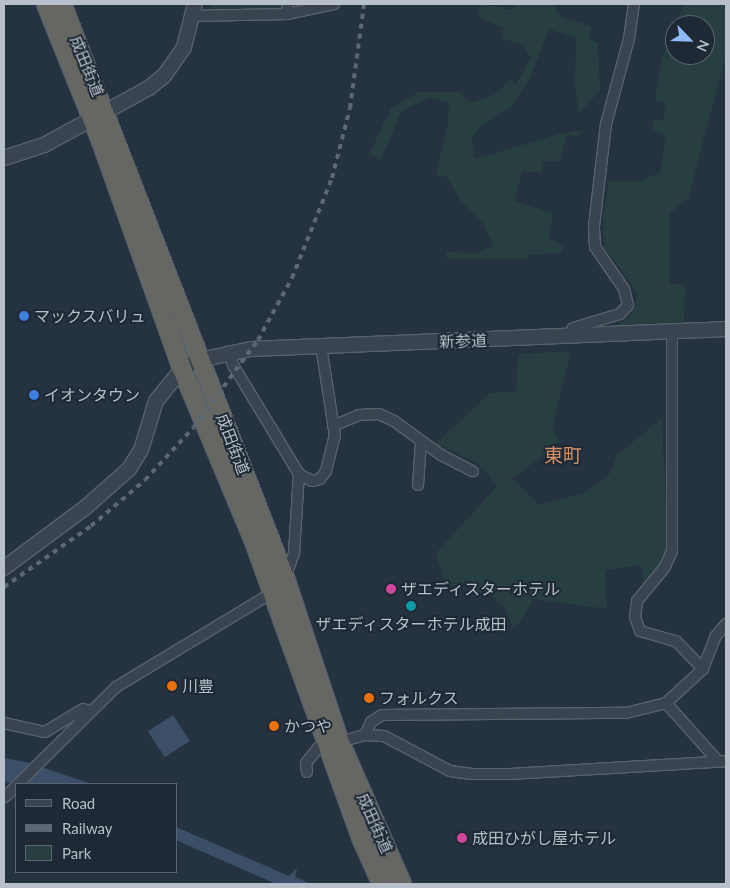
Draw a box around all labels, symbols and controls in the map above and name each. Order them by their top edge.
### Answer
north arrow [665,15,715,65]
street label: 成田街道 [66,33,108,99]
text: N [693,38,713,54]
place label: マックスバリュ [34,306,146,326]
marker: マックスバリュ [18,310,30,322]
street label: 新参道 [439,331,487,351]
place label: イオンタウン [44,385,140,405]
marker: イオンタウン [28,389,40,401]
street label: 成田街道 [213,411,253,477]
district label: 東町 [544,444,582,466]
place label: ザエディスターホテル [401,579,561,599]
marker: ザエディスターホテル [385,583,397,595]
marker: ザエディスターホテル成田 [405,600,417,612]
place label: ザエディスターホテル成田 [315,614,507,634]
place label: 川豊 [182,676,214,696]
marker: 川豊 [166,680,178,692]
place label: フォルクス [379,688,459,708]
marker: フォルクス [363,692,375,704]
place label: かつや [284,716,332,736]
marker: かつや [268,720,280,732]
legend [15,783,178,873]
street label: 成田街道 [353,790,397,856]
text: Road [62,794,95,812]
text: Railway [62,819,113,837]
place label: 成田ひがし屋ホテル [472,828,616,848]
marker: 成田ひがし屋ホテル [456,832,468,844]
text: Park [62,844,91,862]

